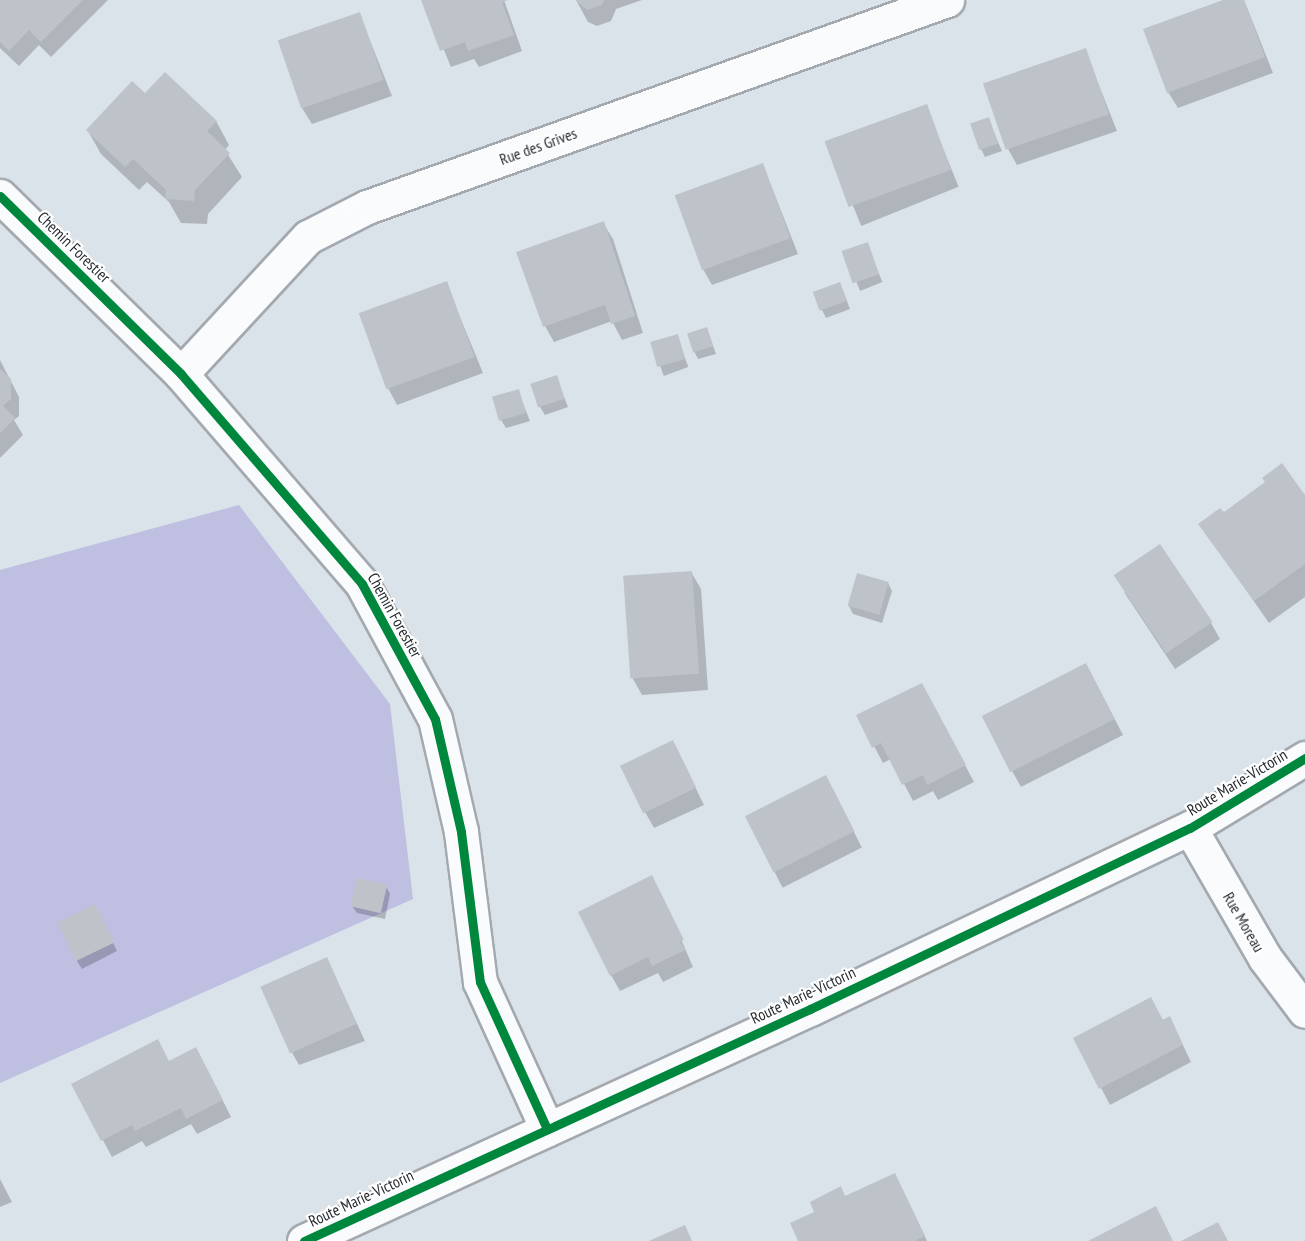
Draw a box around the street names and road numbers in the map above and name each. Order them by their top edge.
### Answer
street label: Rue des Grives [497,123,579,169]
street label: Chemin Forestier [33,207,115,287]
street label: Chemin Forestier [364,569,426,661]
street label: Route Marie-Victorin [1183,745,1291,819]
street label: Rue Moreau [1219,889,1269,955]
street label: Route Marie-Victorin [748,962,858,1028]
street label: Route Marie-Victorin [306,1165,416,1231]

